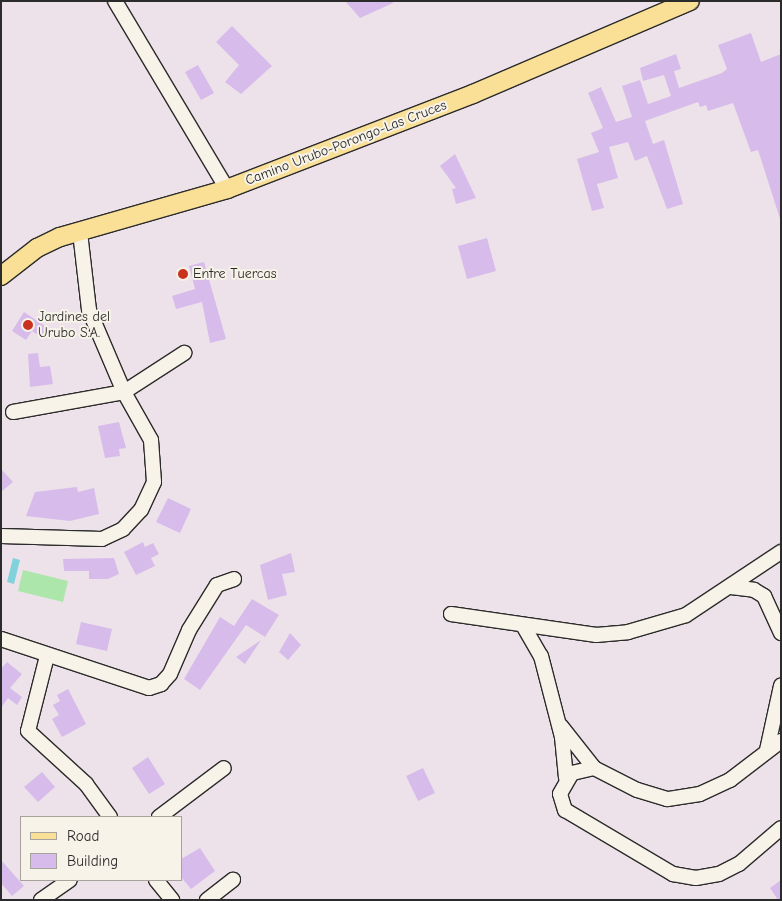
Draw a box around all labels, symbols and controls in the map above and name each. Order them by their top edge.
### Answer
street label: Camino Urubo-Porongo-Las Cruces [243,97,449,189]
place label: Entre Tuercas [193,266,277,282]
marker: Entre Tuercas [177,268,189,280]
place label: Jardines del Urubo S.A. [38,309,110,342]
marker: Jardines del Urubo S.A. [22,319,34,331]
legend [20,816,182,881]
text: Road [67,827,99,845]
text: Building [67,852,118,870]

